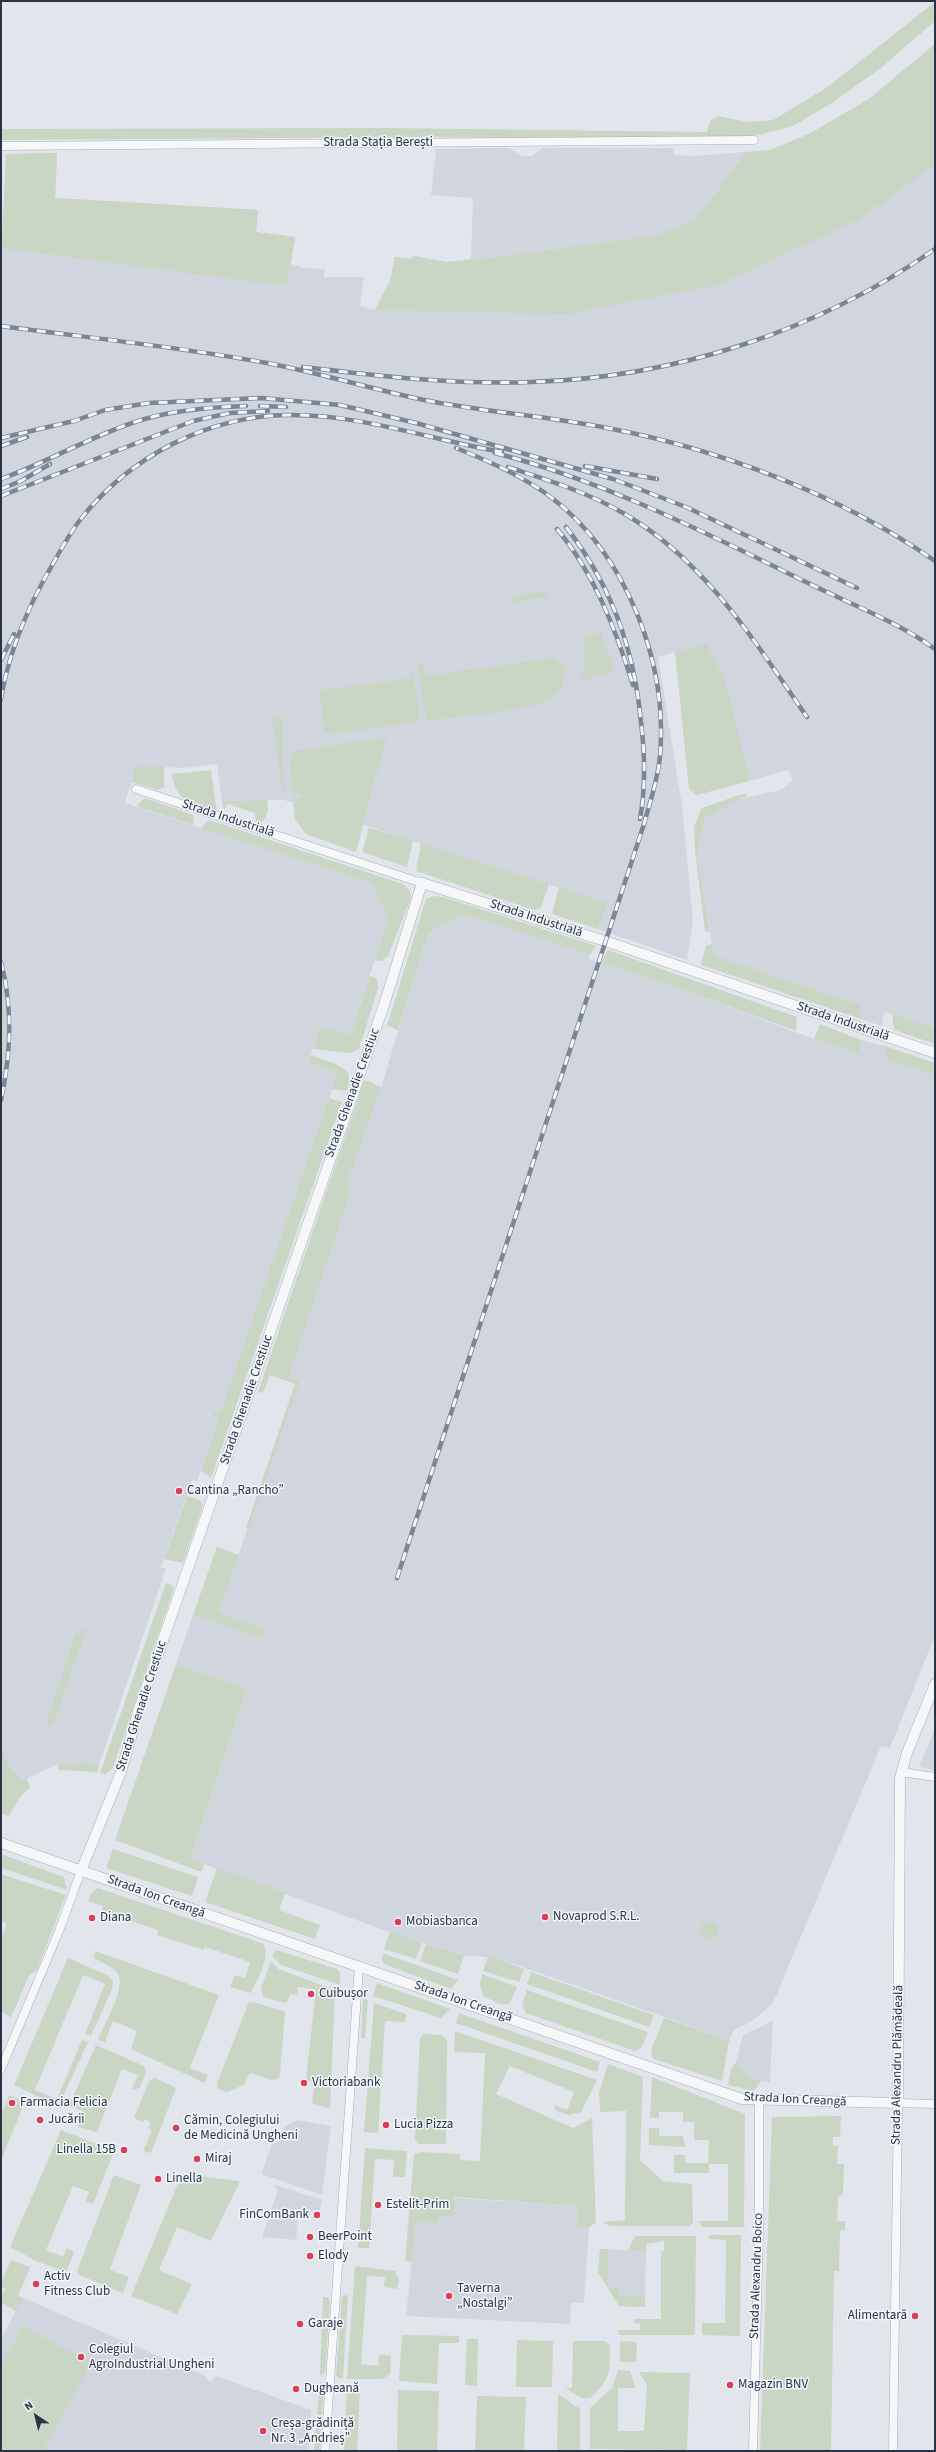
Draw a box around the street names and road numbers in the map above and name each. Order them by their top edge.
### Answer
street label: Strada Stația Berești [323,135,433,151]
street label: Strada Industrială [180,797,276,841]
street label: Strada Industrială [488,897,584,941]
street label: Strada Industrială [795,999,891,1045]
street label: Strada Ghenadie Crestiuc [322,1026,384,1160]
street label: Strada Ghenadie Crestiuc [217,1333,277,1467]
street label: Strada Ghenadie Crestiuc [113,1639,171,1773]
street label: Strada Ion Creangă [105,1872,207,1922]
street label: Strada Ion Creangă [412,1978,514,2026]
street label: Strada Alexandru Plămădeală [889,1985,907,2145]
street label: Strada Ion Creangă [743,2090,847,2110]
street label: Strada Alexandru Boico [747,2213,767,2339]

